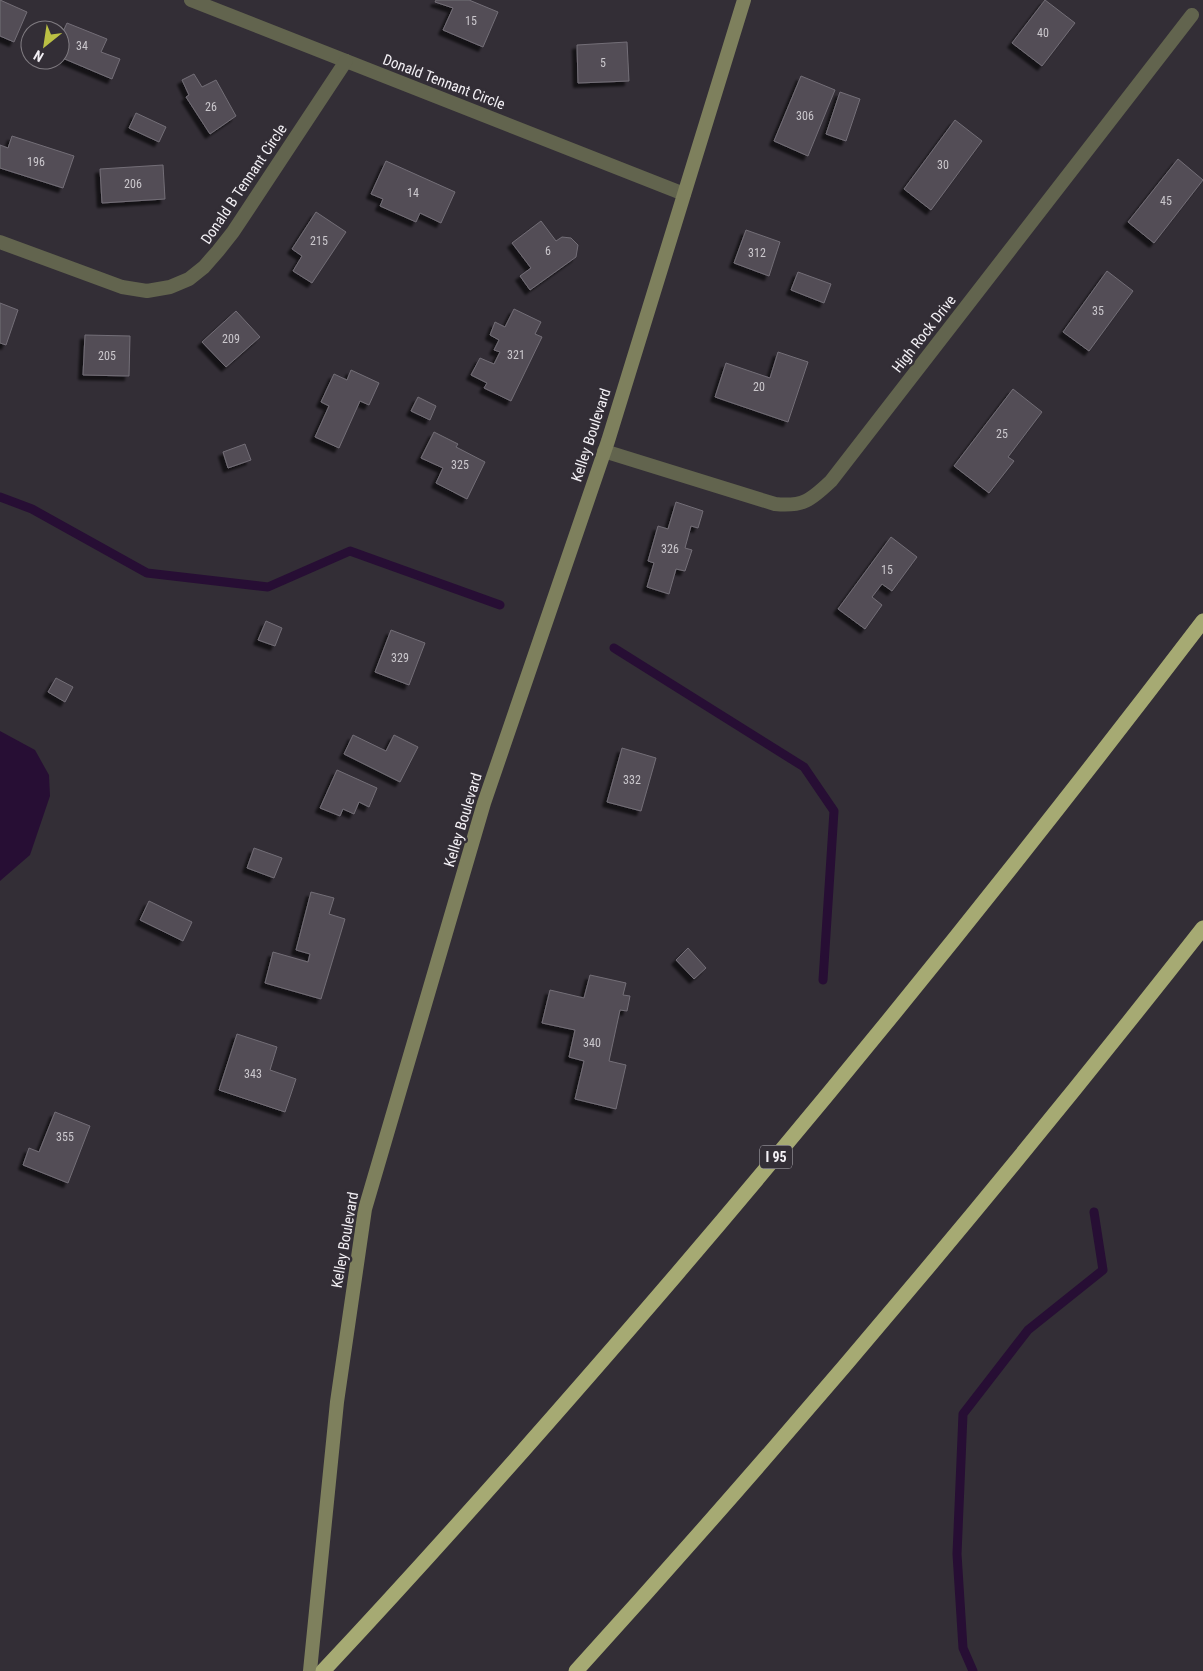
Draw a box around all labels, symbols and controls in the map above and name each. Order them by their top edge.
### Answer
house number: 15 [465,14,477,28]
north arrow [20,20,70,70]
house number: 40 [1037,26,1049,40]
house number: 34 [76,39,88,53]
text: N [31,47,46,65]
street label: Donald Tennant Circle [380,50,508,114]
house number: 5 [600,56,606,70]
house number: 26 [205,100,217,114]
house number: 306 [796,109,814,123]
street label: Donald B Tennant Circle [197,121,291,247]
house number: 196 [27,155,45,169]
house number: 30 [937,158,949,172]
house number: 206 [124,177,142,191]
house number: 14 [407,186,419,200]
house number: 45 [1160,194,1172,208]
house number: 215 [310,234,328,248]
house number: 6 [545,244,551,258]
house number: 312 [748,246,766,260]
street label: High Rock Drive [888,292,960,376]
house number: 35 [1092,304,1104,318]
house number: 209 [222,332,240,346]
house number: 321 [507,348,525,362]
house number: 205 [98,349,116,363]
house number: 20 [753,380,765,394]
street label: Kelley Boulevard [567,386,615,484]
house number: 25 [996,427,1008,441]
house number: 325 [451,458,469,472]
house number: 326 [661,542,679,556]
house number: 15 [881,563,893,577]
house number: 329 [391,651,409,665]
street label: Kelley Boulevard [440,771,486,869]
house number: 332 [623,773,641,787]
house number: 340 [583,1036,601,1050]
house number: 343 [244,1067,262,1081]
house number: 355 [56,1130,74,1144]
road number: I 95 [760,1146,792,1168]
street label: Kelley Boulevard [328,1191,362,1289]

